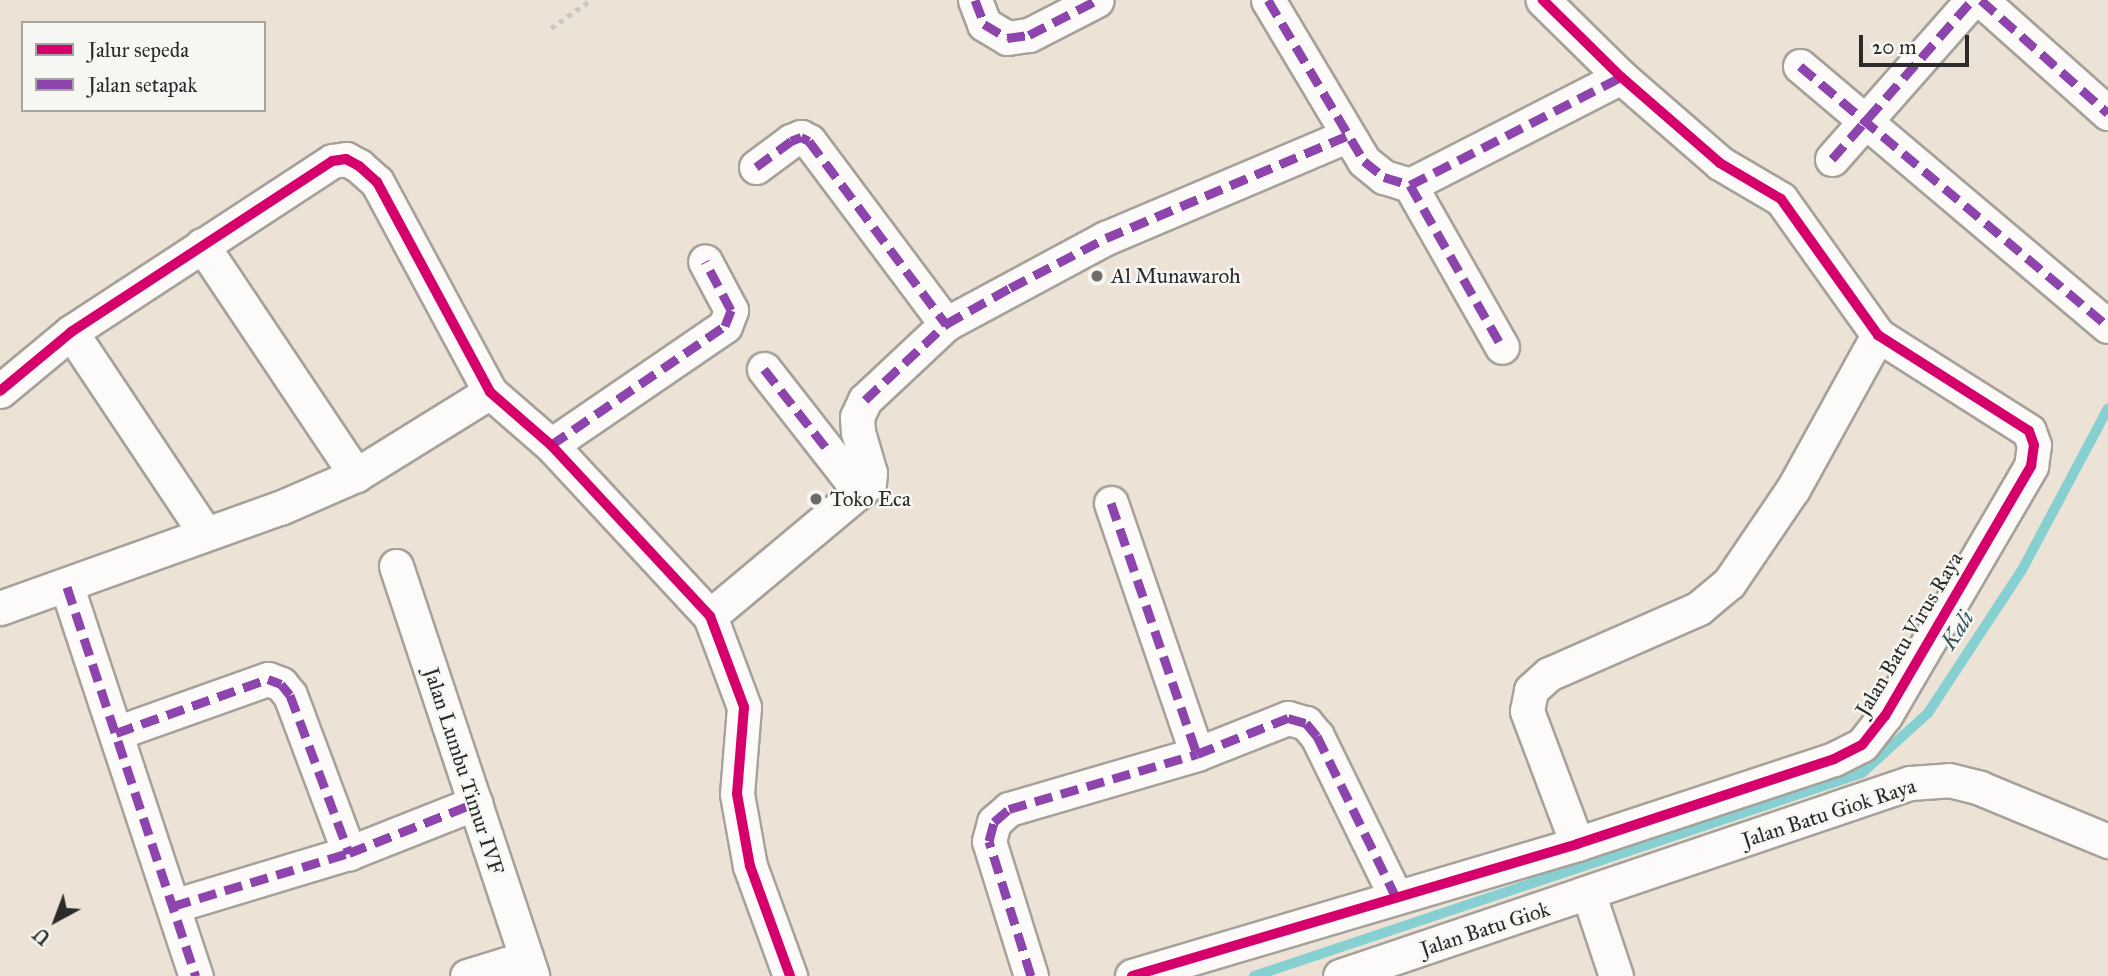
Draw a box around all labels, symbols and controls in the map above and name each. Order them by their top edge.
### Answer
legend [21,21,266,112]
scale bar [1863,21,1973,65]
text: 20 m [1872,34,1917,60]
text: Jalur sepeda [88,37,189,63]
text: Jalan setapak [88,72,197,98]
place label: Al Munawaroh [1111,263,1241,289]
marker: Al Munawaroh [1089,268,1105,284]
place label: Toko Eca [830,486,911,512]
marker: Toko Eca [808,491,824,507]
street label: Jalan Batu Virus Raya [1850,547,1968,721]
water label: Kali [1934,605,1980,655]
street label: Jalan Lumbu Timur IVF [419,664,509,878]
street label: Jalan Batu Giok Raya [1739,773,1919,853]
north arrow [21,885,91,955]
street label: Jalan Batu Giok [1417,896,1553,962]
text: U [29,923,55,950]

